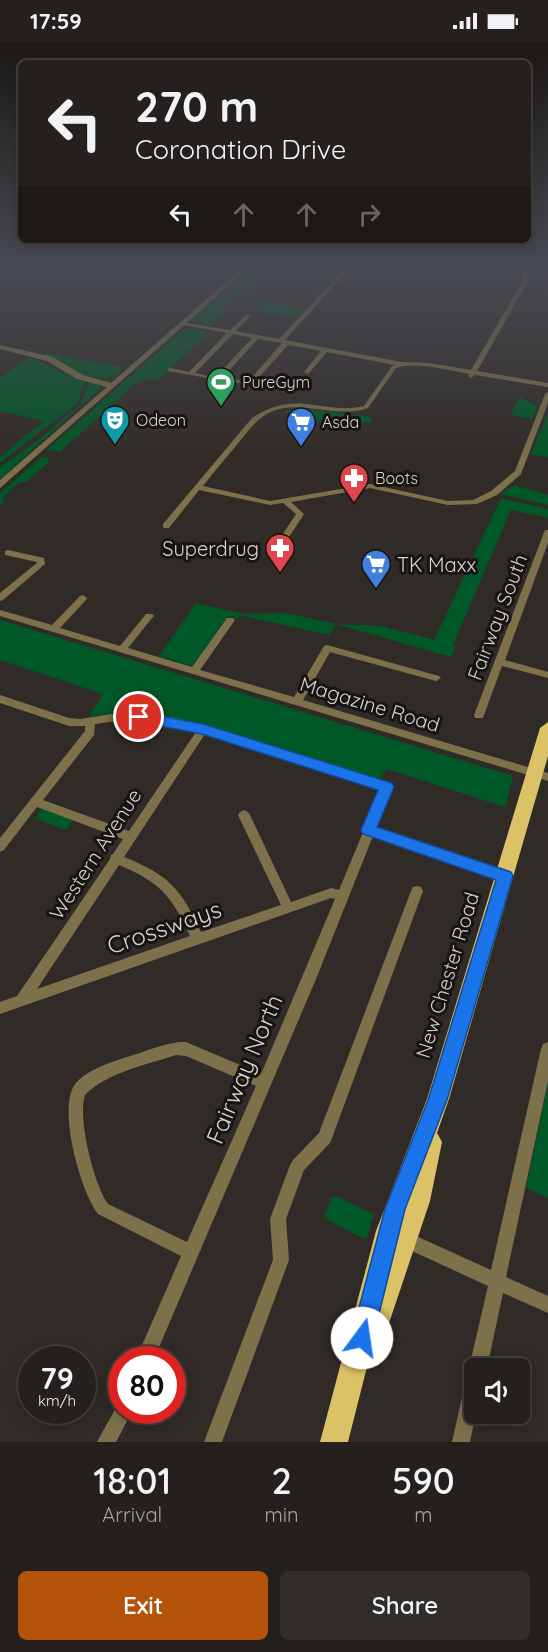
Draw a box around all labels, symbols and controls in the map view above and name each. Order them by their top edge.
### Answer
text: 17:59 [30,7,82,35]
text: 270 m [135,80,258,133]
icon: left [36,84,114,162]
text: Coronation Drive [135,132,346,166]
icon: left [164,198,197,231]
icon: ahead [227,198,260,231]
icon: ahead [290,198,323,231]
icon: right [353,198,386,231]
sports icon: PureGym [205,366,237,408]
place label: PureGym [242,372,310,392]
theatre icon: Odeon [99,404,131,446]
supermarket icon: Asda [285,406,317,448]
place label: Odeon [136,410,186,430]
place label: Asda [322,412,359,432]
pharmacy icon: Boots [338,462,370,504]
place label: Boots [375,468,418,488]
pharmacy icon: Superdrug [264,532,296,574]
place label: Superdrug [162,536,259,561]
supermarket icon: TK Maxx [360,548,392,590]
street label: Fairway South [462,550,532,684]
place label: TK Maxx [397,552,476,577]
street label: Magazine Road [297,671,443,737]
pin [113,691,164,742]
icon: arrive [122,700,155,733]
street label: Western Avenue [43,784,147,924]
street label: New Chester Road [410,889,484,1061]
street label: Crossways [103,893,225,961]
street label: Fairway North [199,990,289,1148]
position arrow [330,1306,394,1370]
speed limit sign: 80 [108,1346,186,1424]
map controls [464,1358,530,1424]
button: sound [464,1358,530,1424]
text: 79 [40,1359,74,1397]
text: km/h [38,1391,76,1410]
text: 18:01 [93,1458,171,1503]
text: 2 [271,1458,292,1503]
text: 590 [392,1458,455,1503]
text: Arrival [102,1502,162,1527]
text: min [265,1502,299,1527]
text: m [414,1502,432,1527]
button: Exit [18,1571,268,1640]
button: Share [280,1571,530,1640]

